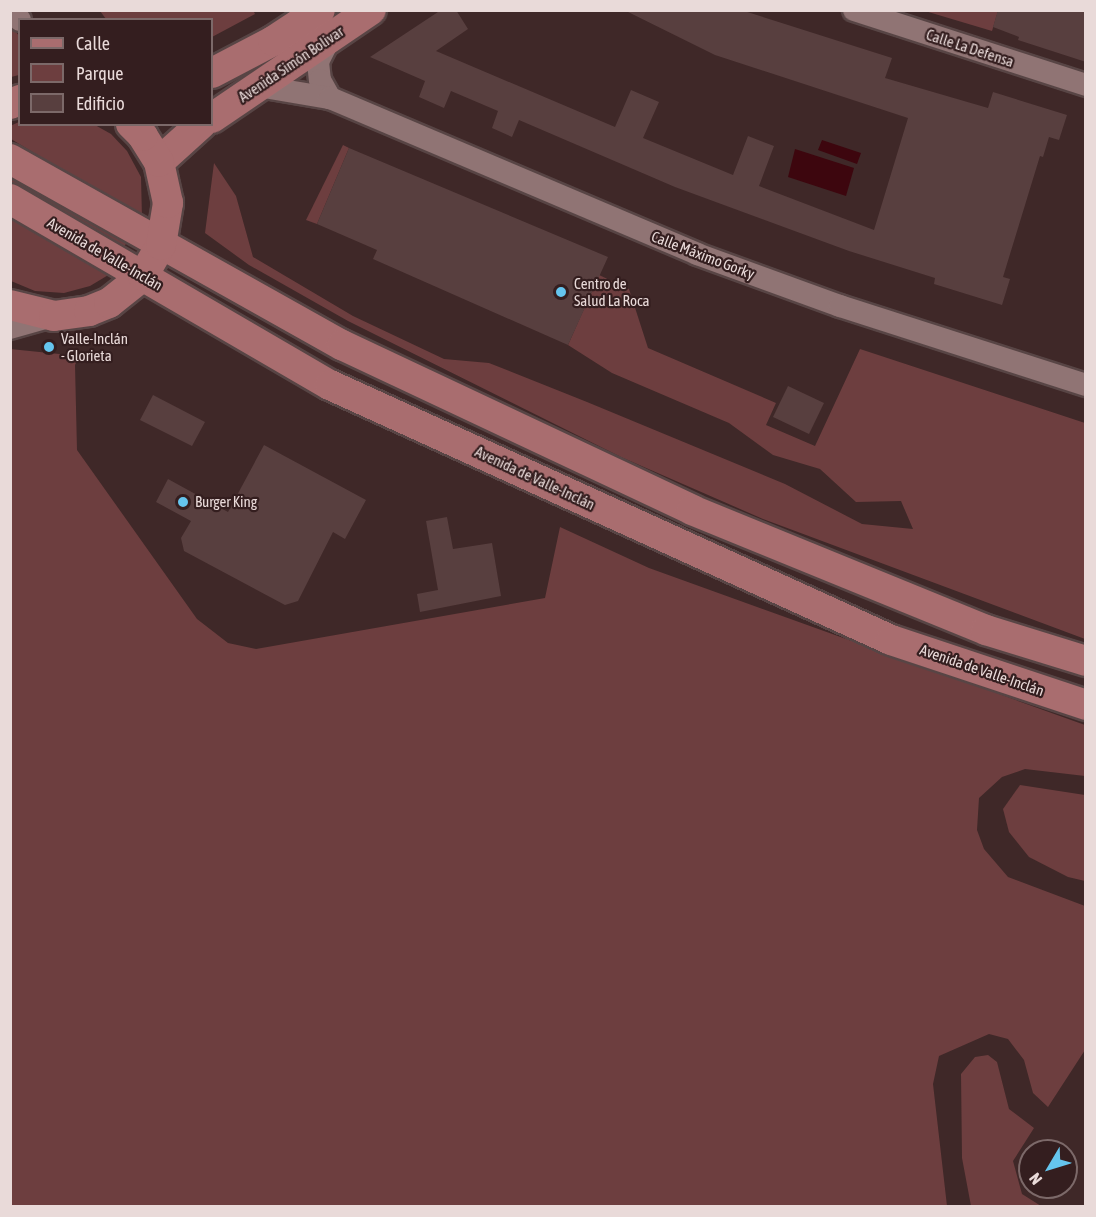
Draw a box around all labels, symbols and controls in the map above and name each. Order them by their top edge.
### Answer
legend [18,18,213,126]
street label: Avenida Simón Bolivar [235,22,347,106]
street label: Calle La Defensa [924,25,1016,71]
text: Calle [76,33,110,54]
text: Parque [76,63,124,84]
text: Edificio [76,93,125,114]
street label: Avenida de Valle-Inclán [44,214,166,294]
street label: Calle Máximo Gorky [649,227,757,283]
place label: Centro de Salud La Roca [574,274,650,309]
marker: Centro de Salud La Roca [552,283,570,301]
place label: Valle-Inclán - Glorieta [61,329,128,364]
marker: Valle-Inclán - Glorieta [42,340,56,354]
street label: Avenida de Valle-Inclán [472,442,598,514]
place label: Burger King [195,493,257,511]
marker: Burger King [176,495,190,509]
street label: Avenida de Valle-Inclán [918,640,1046,700]
north arrow [1018,1139,1078,1199]
text: N [1025,1170,1045,1188]

